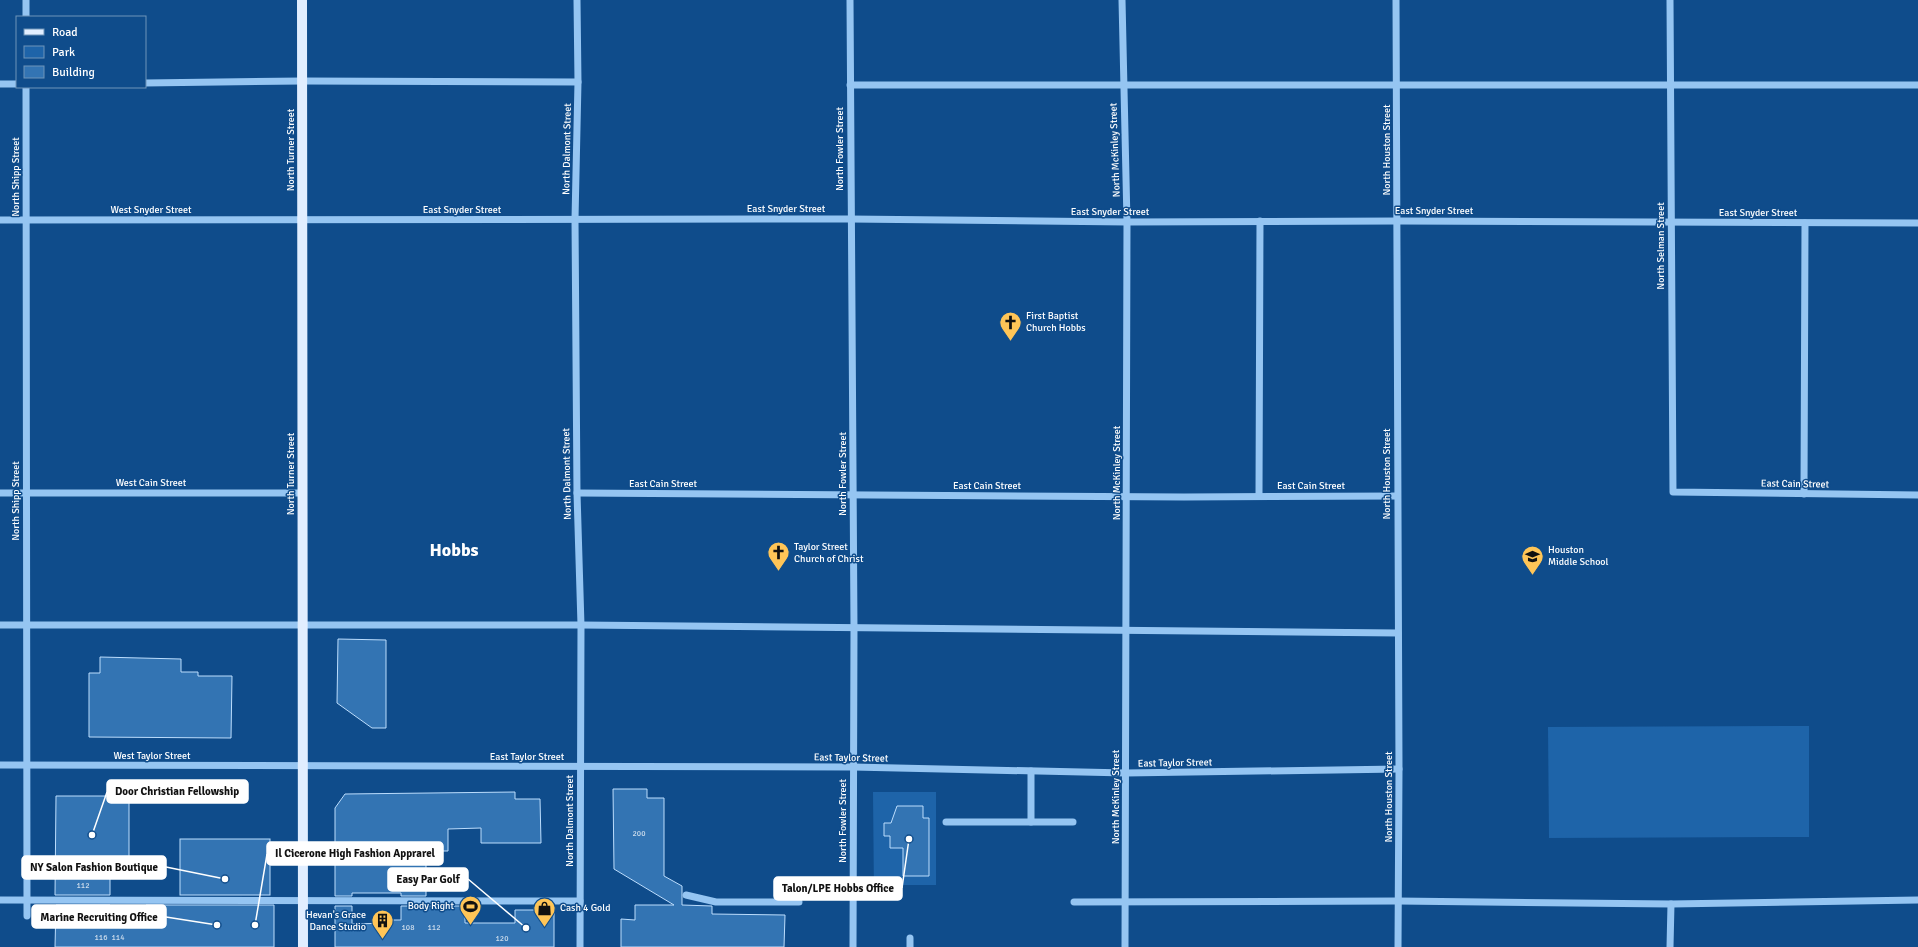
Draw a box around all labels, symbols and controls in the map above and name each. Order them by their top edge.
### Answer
legend [16,16,146,88]
text: Road [52,25,78,40]
text: Park [52,45,75,60]
text: Building [52,65,95,80]
street label: North McKinley Street [1107,102,1123,197]
street label: North Dalmont Street [560,103,574,195]
street label: North Houston Street [1381,104,1393,196]
street label: North Fowler Street [834,106,846,191]
street label: North Turner Street [285,108,297,191]
street label: North Shipp Street [10,137,22,217]
street label: North Selman Street [1655,202,1667,290]
street label: East Snyder Street [747,203,826,215]
street label: West Snyder Street [111,204,192,216]
street label: East Snyder Street [423,204,502,216]
street label: East Snyder Street [1395,205,1474,217]
street label: East Snyder Street [1071,206,1150,218]
street label: East Snyder Street [1719,207,1798,219]
church icon: First Baptist Church Hobbs [997,309,1023,342]
place label: First Baptist Church Hobbs [1026,310,1086,334]
street label: North McKinley Street [1111,425,1123,520]
street label: North Dalmont Street [560,428,574,520]
street label: North Houston Street [1381,428,1393,520]
street label: North Fowler Street [837,431,849,516]
street label: North Turner Street [285,432,297,515]
street label: North Shipp Street [10,461,22,541]
street label: West Cain Street [116,477,187,489]
street label: East Cain Street [1761,477,1830,491]
street label: East Cain Street [629,478,698,490]
street label: East Cain Street [953,480,1022,492]
street label: East Cain Street [1277,480,1346,492]
district label: Hobbs [430,539,479,561]
church icon: Taylor Street Church of Christ [765,540,791,573]
place label: Taylor Street Church of Christ [794,541,864,565]
school or university icon: Houston Middle School [1519,543,1545,576]
place label: Houston Middle School [1548,544,1609,568]
street label: North McKinley Street [1110,749,1122,844]
street label: West Taylor Street [114,750,191,762]
street label: East Taylor Street [490,751,565,763]
street label: East Taylor Street [814,751,889,765]
street label: North Houston Street [1383,751,1395,843]
street label: East Taylor Street [1138,756,1213,770]
street label: North Dalmont Street [564,775,576,867]
street label: North Fowler Street [837,778,849,863]
callout: Door Christian Fellowship [107,780,248,803]
text: Door Christian Fellowship [115,785,239,798]
house number: 200 [633,828,645,838]
callout: Il Cicerone High Fashion Apprarel [267,842,443,865]
text: Il Cicerone High Fashion Apprarel [275,847,436,860]
callout: NY Salon Fashion Boutique [22,856,166,879]
text: NY Salon Fashion Boutique [30,861,159,874]
callout: Easy Par Golf [388,868,468,891]
text: Easy Par Golf [396,873,461,886]
callout: Talon/LPE Hobbs Office [774,877,902,900]
house number: 112 [77,880,89,890]
text: Talon/LPE Hobbs Office [782,882,894,895]
sports icon: Body Right [457,893,483,926]
shop icon: Cash 4 Gold [532,895,558,928]
place label: Body Right [408,900,454,912]
place label: Cash 4 Gold [560,902,610,914]
callout: Marine Recruiting Office [32,905,166,928]
building icon: Hevan's Grace Dance Studio [369,908,395,941]
place label: Hevan's Grace Dance Studio [306,909,366,933]
text: Marine Recruiting Office [40,911,158,924]
house number: 108 [402,922,414,932]
house number: 112 [428,922,440,932]
house number: 116 [95,932,107,942]
house number: 114 [112,932,125,942]
house number: 120 [496,933,508,943]

